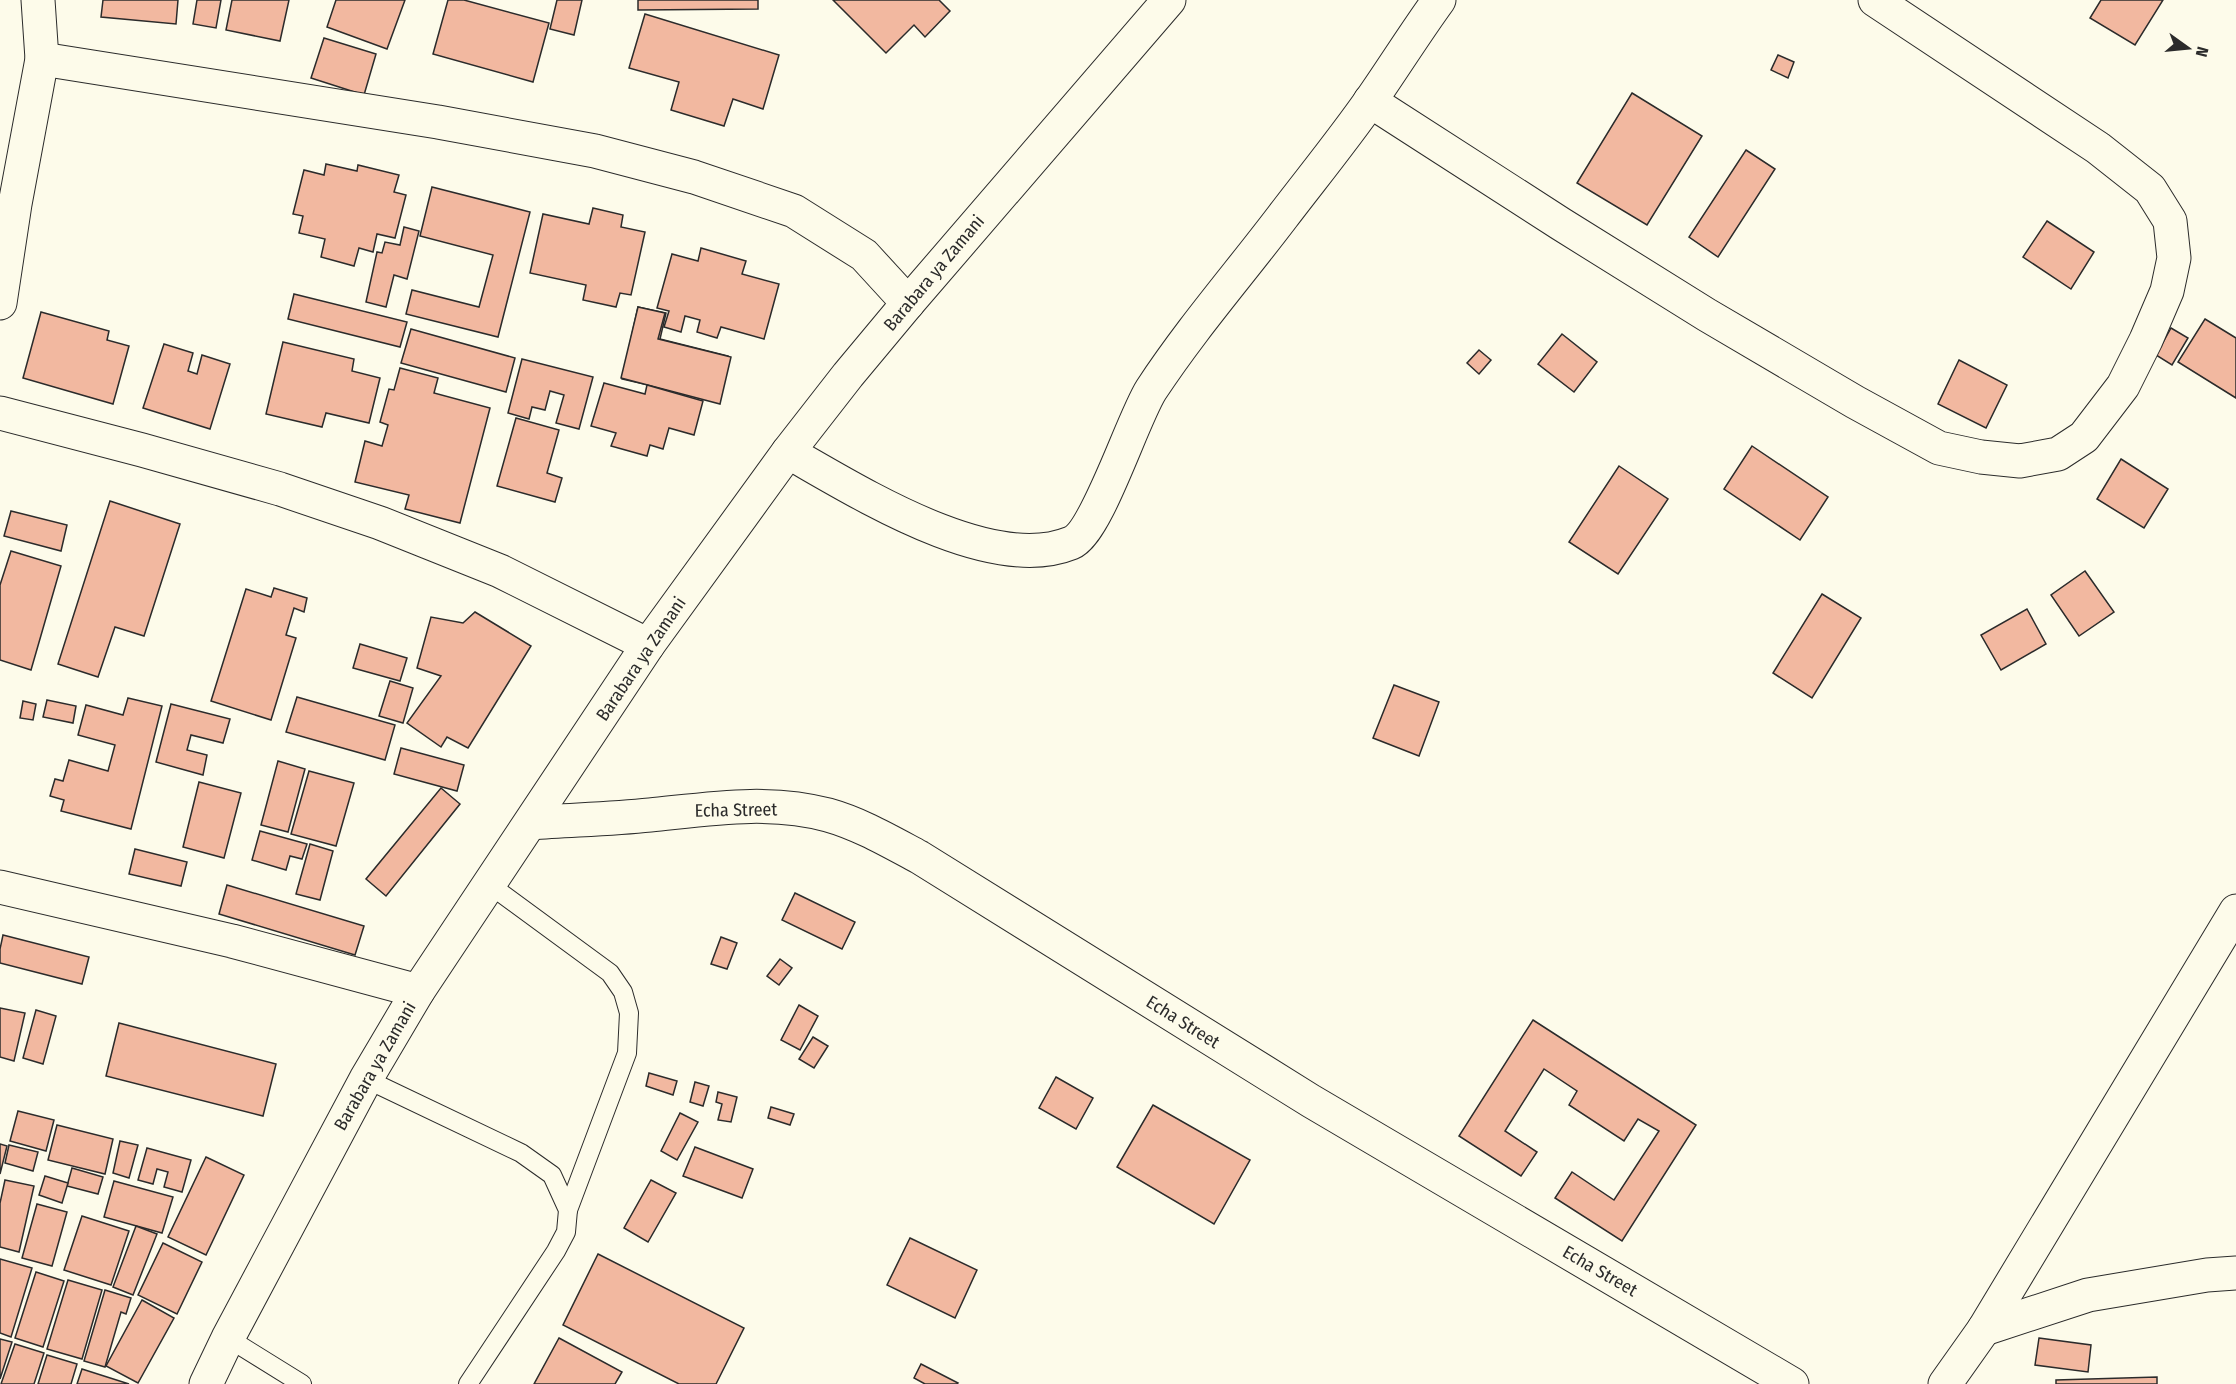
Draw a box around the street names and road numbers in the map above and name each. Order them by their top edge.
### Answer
street label: Barabara ya Zamani [879,210,989,336]
street label: Barabara ya Zamani [591,593,691,725]
street label: Echa Street [695,798,778,822]
street label: Echa Street [1142,991,1224,1053]
street label: Barabara ya Zamani [329,998,421,1134]
street label: Echa Street [1559,1241,1641,1301]

